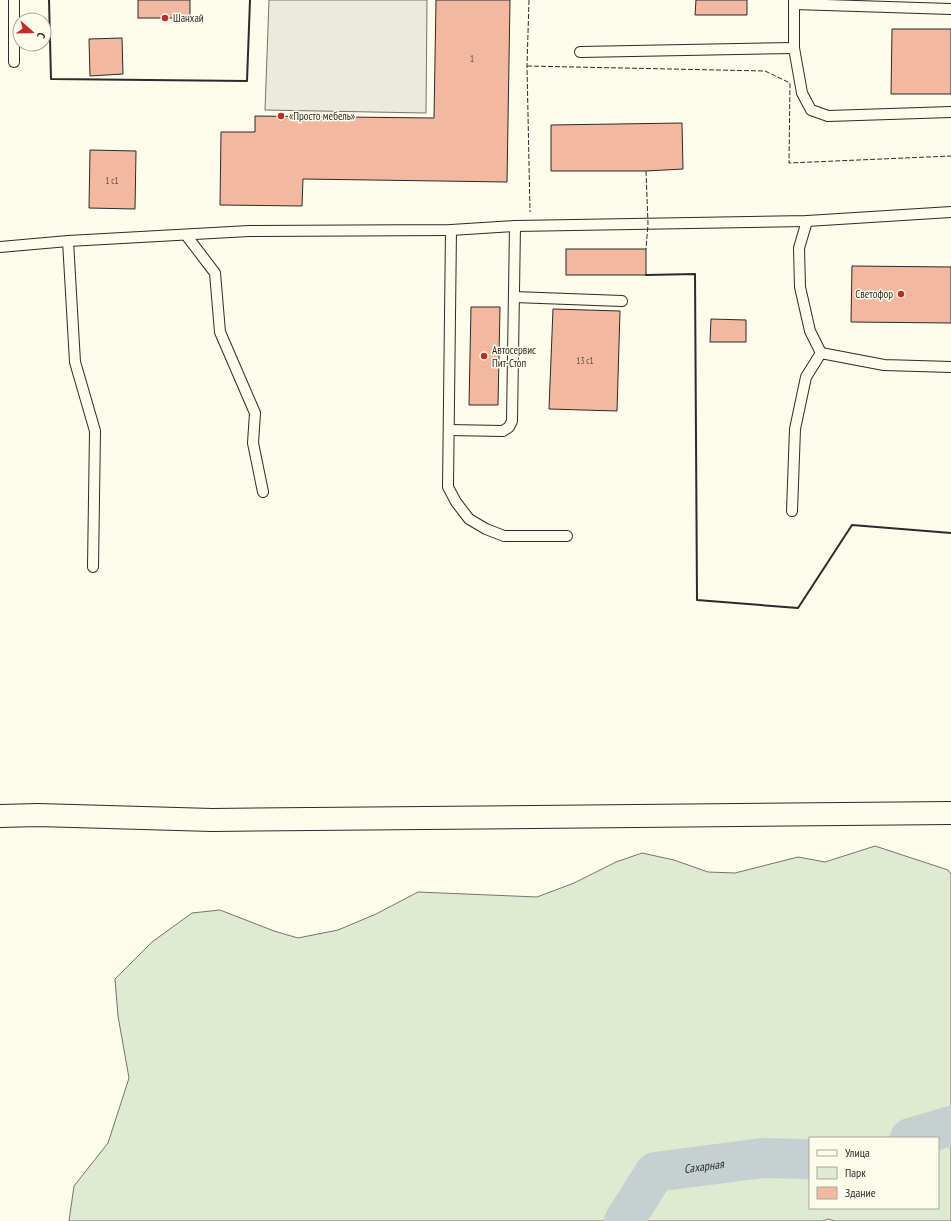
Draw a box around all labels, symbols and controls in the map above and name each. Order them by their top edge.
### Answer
place label: Шанхай [173,11,204,25]
north arrow [12,12,52,52]
marker: Шанхай [160,13,170,23]
text: С [34,31,49,40]
house number: 1 [470,53,474,64]
place label: «Просто мебель» [289,109,355,123]
marker: «Просто мебель» [276,111,286,121]
house number: 1 с1 [105,175,119,186]
place label: Светофор [855,287,893,301]
marker: Светофор [896,289,906,299]
place label: Автосервис Пит-Стоп [492,343,536,370]
marker: Автосервис Пит-Стоп [479,351,489,361]
house number: 13 с1 [576,355,594,366]
legend [809,1137,939,1209]
text: Улица [845,1145,870,1160]
water label: Сахарная [683,1155,726,1176]
text: Парк [845,1165,866,1180]
text: Здание [845,1185,876,1200]

